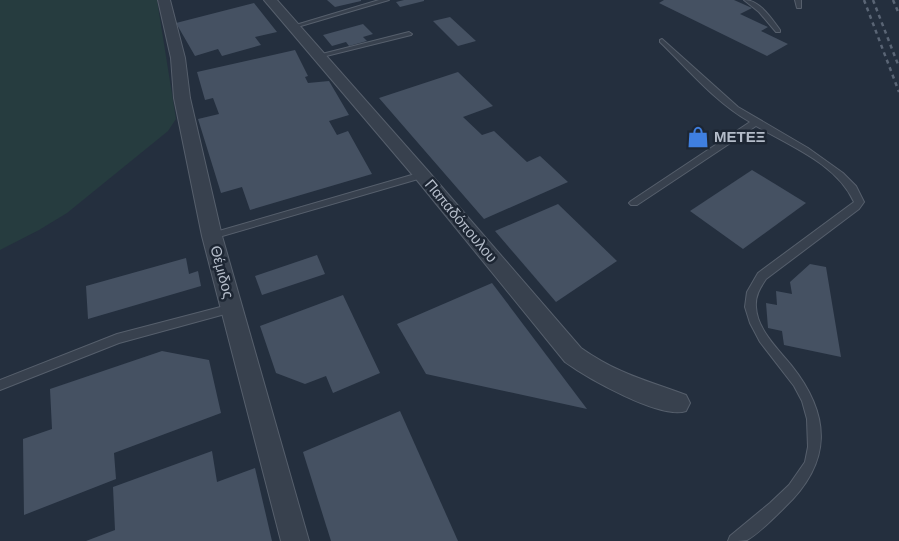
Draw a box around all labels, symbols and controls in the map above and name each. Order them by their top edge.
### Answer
shop icon: ΜΕΤΕΞ [685,124,711,150]
place label: ΜΕΤΕΞ [714,127,766,147]
street label: Παπαδόπουλου [420,175,502,267]
street label: Θέμιδος [205,243,239,301]

